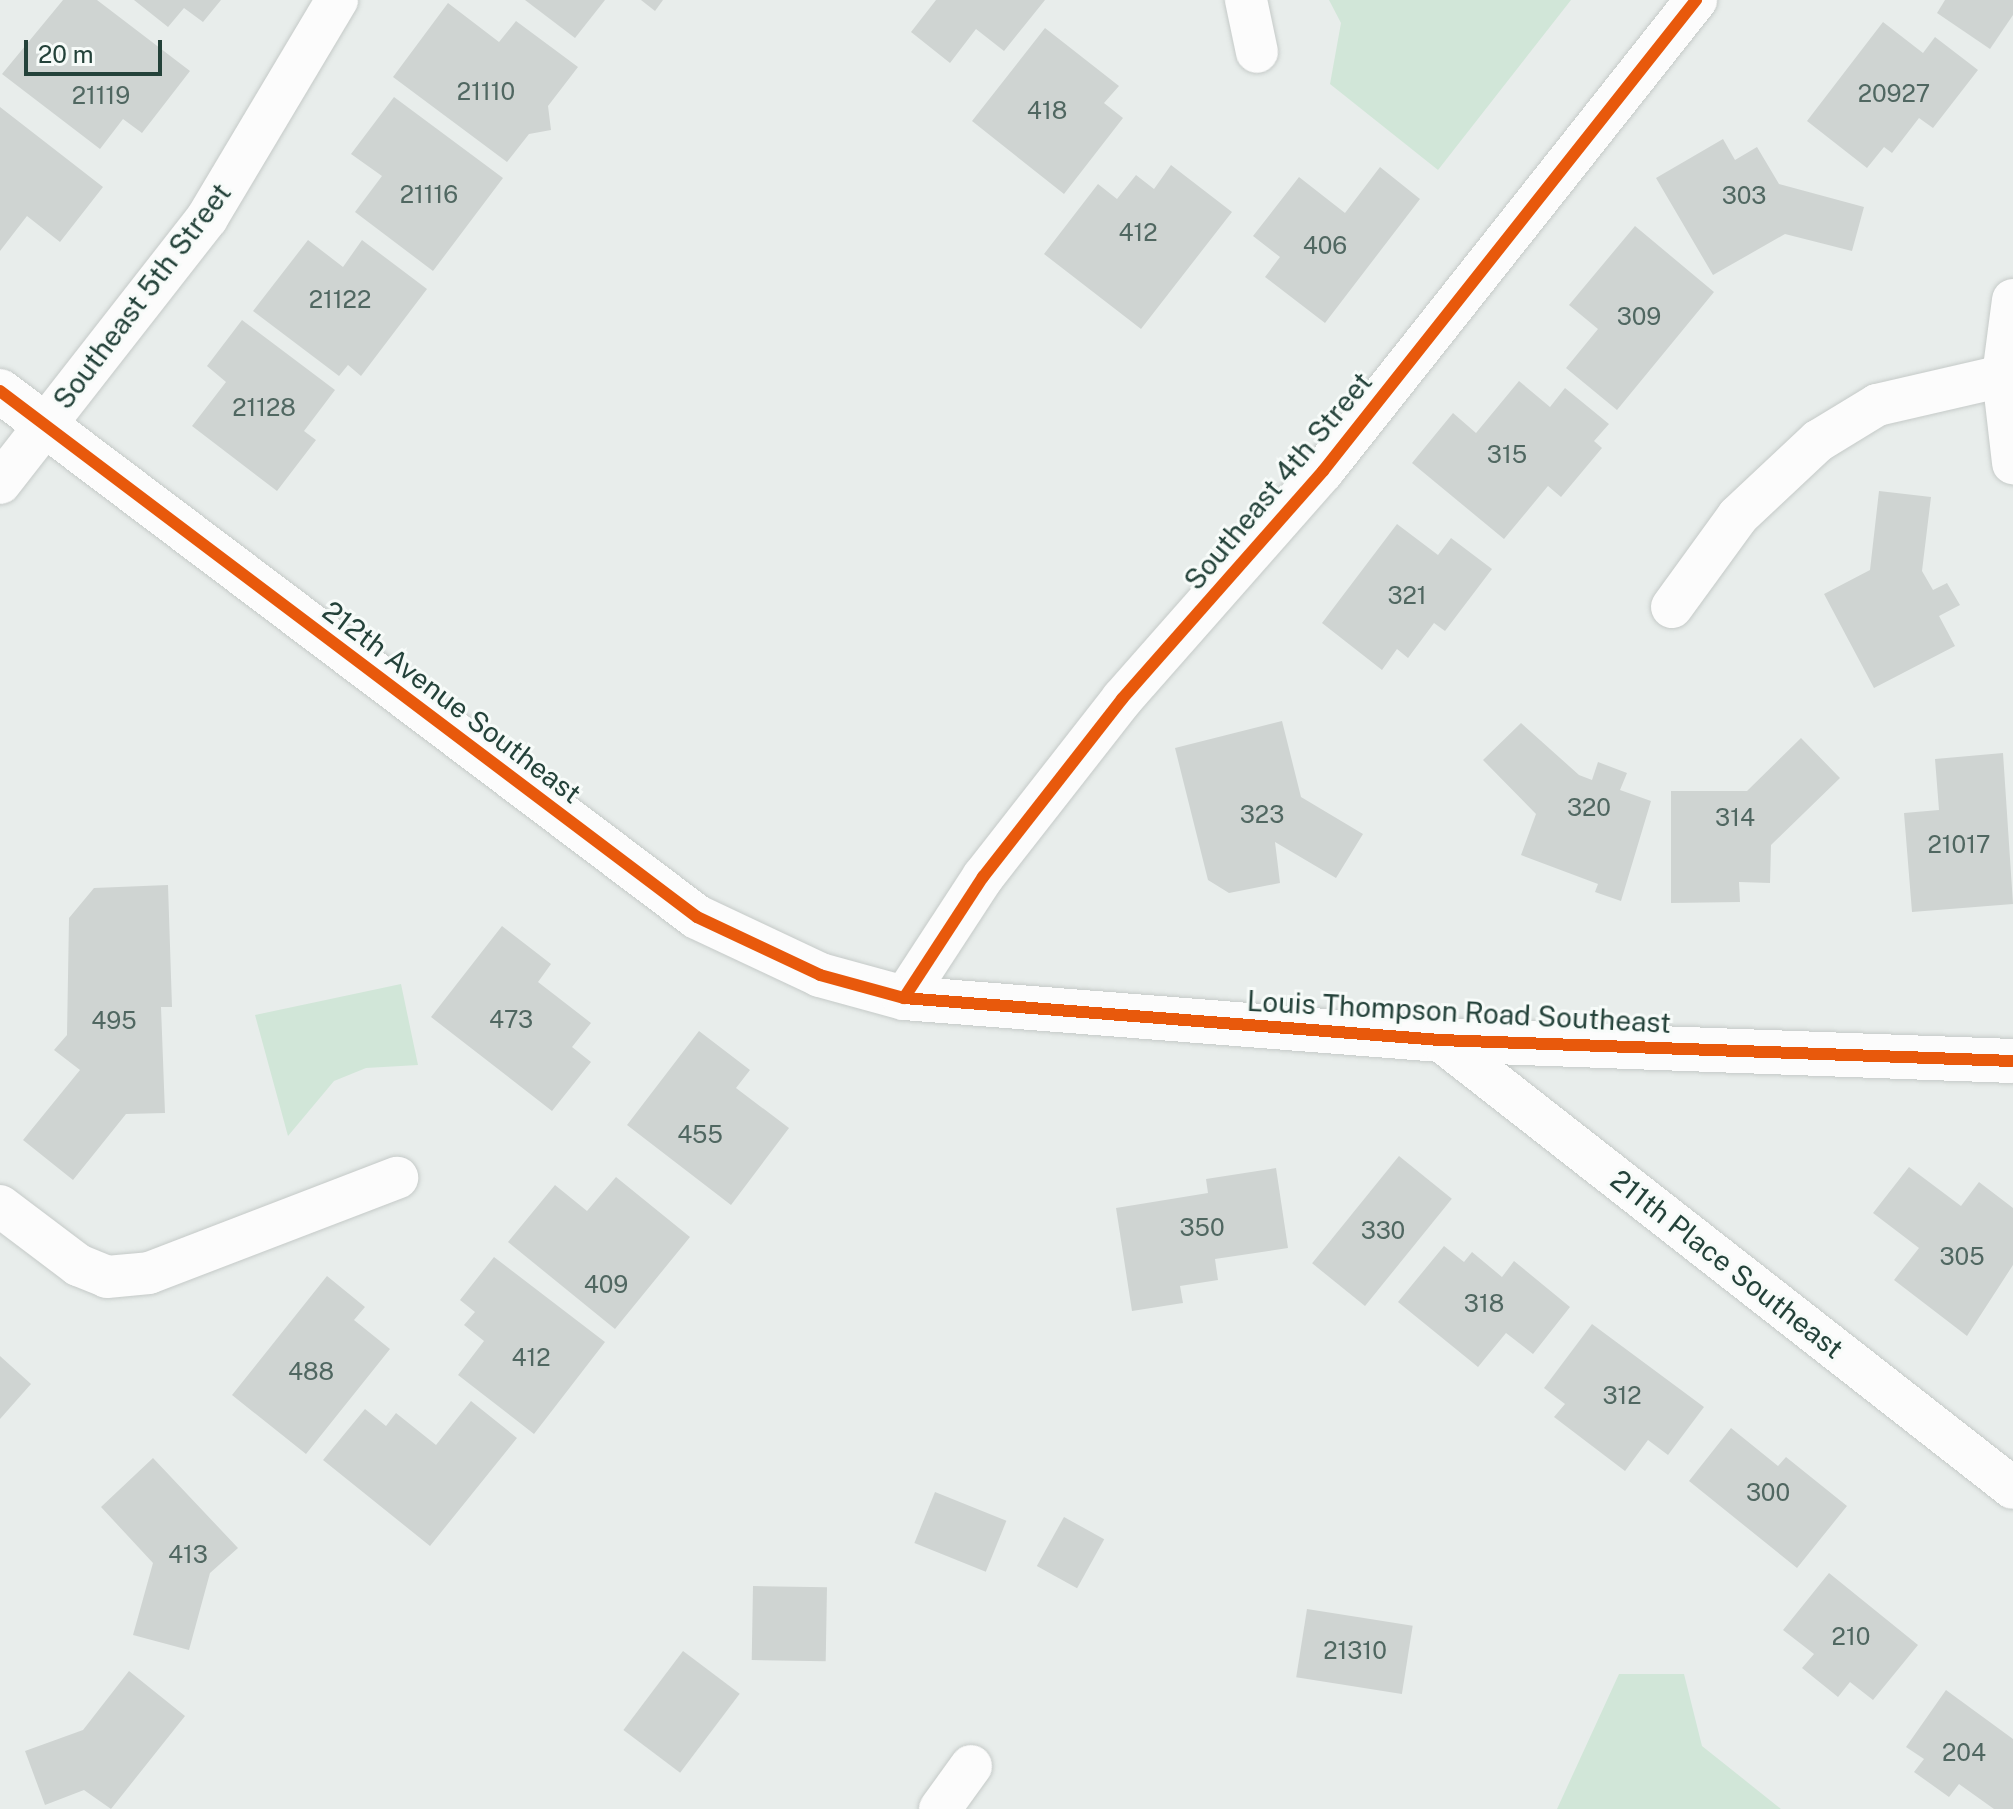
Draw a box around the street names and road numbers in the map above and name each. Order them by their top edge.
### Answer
street label: Southeast 5th Street [46,176,238,416]
street label: Southeast 4th Street [1177,365,1379,597]
street label: 212th Avenue Southeast [316,594,588,810]
street label: Louis Thompson Road Southeast [1246,984,1672,1040]
street label: 211th Place Southeast [1604,1163,1850,1365]

